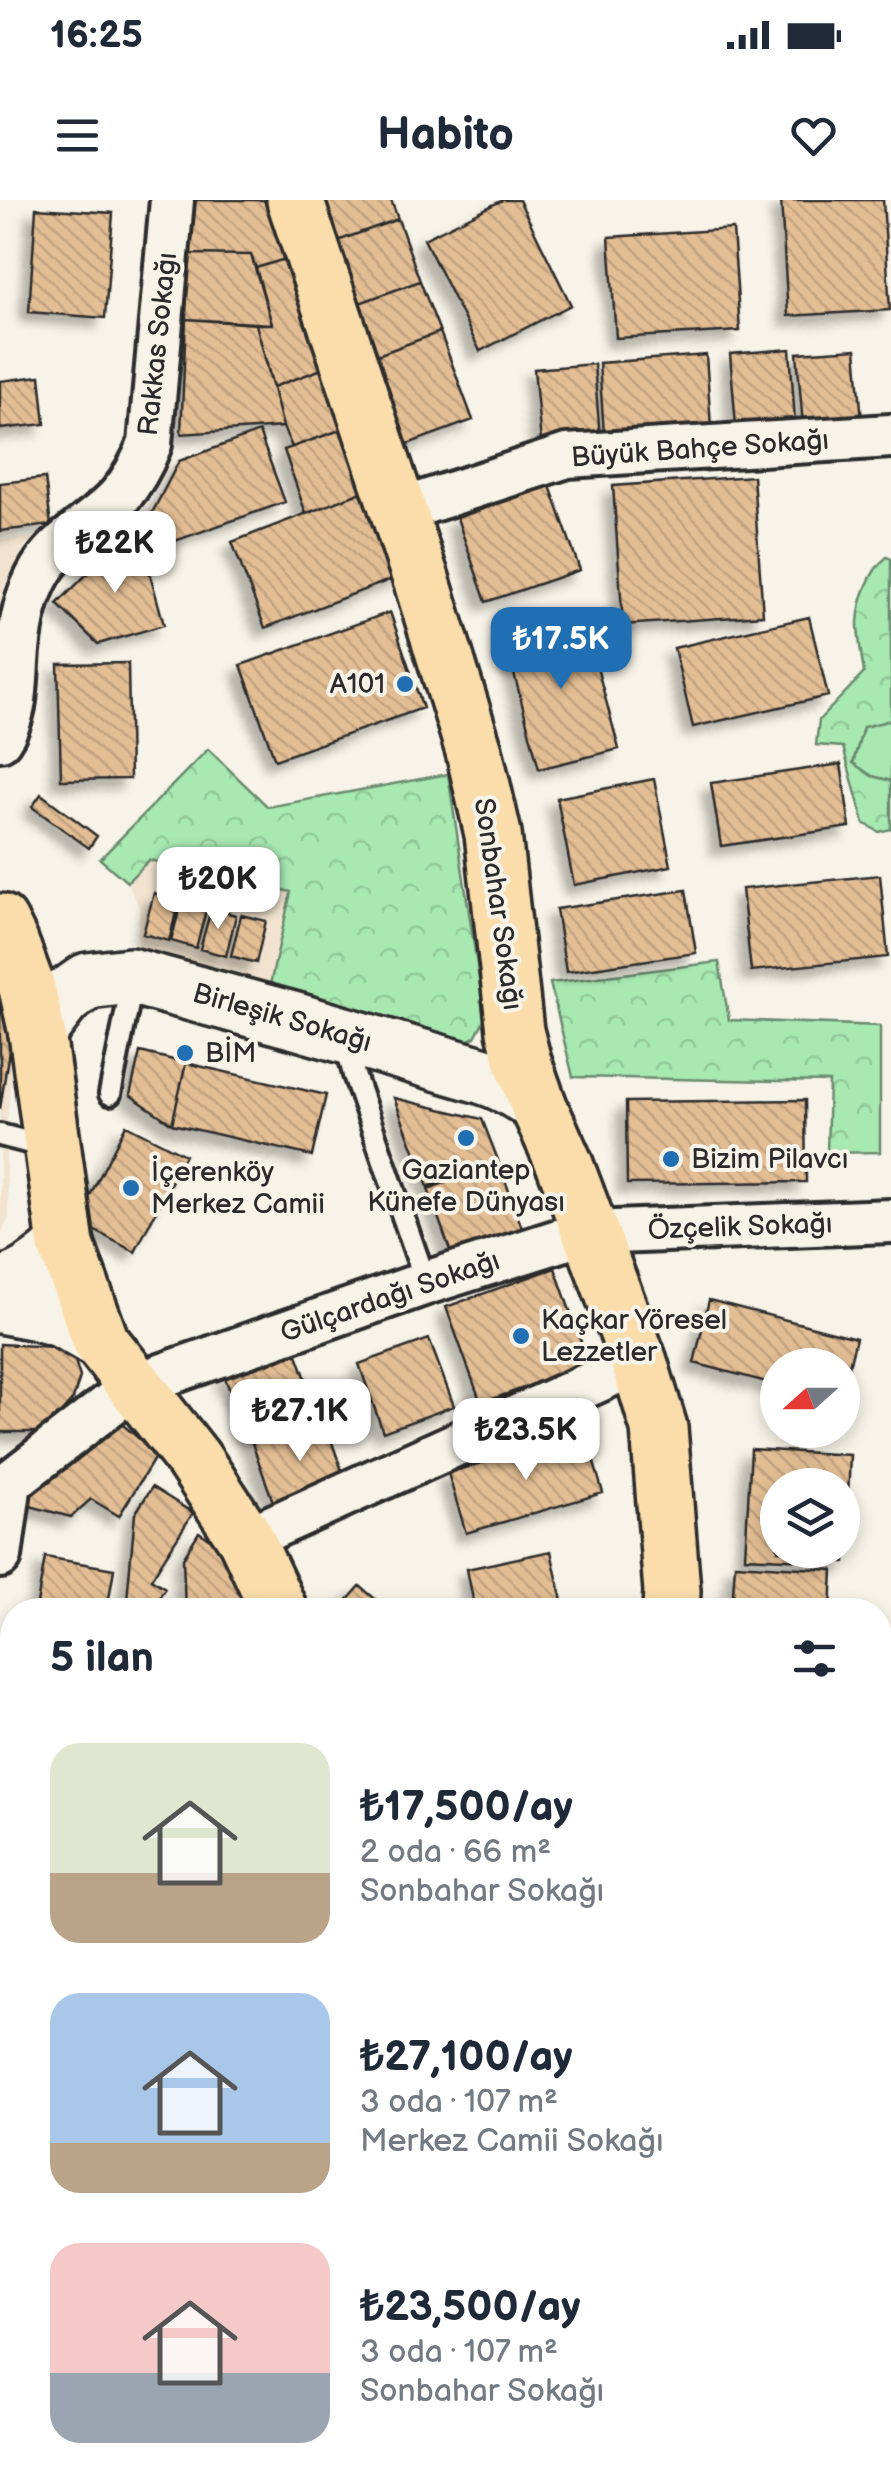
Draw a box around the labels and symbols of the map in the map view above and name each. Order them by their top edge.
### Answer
street label: Rakkas Sokağı [132,251,184,437]
street label: Büyük Bahçe Sokağı [570,424,830,474]
pin: ₺22K [56,511,174,596]
pin: ₺17.5K [480,607,642,692]
place label: A101 [330,668,385,701]
marker: A101 [394,673,416,695]
street label: Sonbahar Sokağı [467,796,529,1012]
pin: ₺20K [159,847,277,932]
street label: Birleşik Sokağı [189,977,375,1059]
place label: BİM [205,1036,256,1070]
marker: BİM [174,1042,196,1064]
marker: Gaziantep Künefe Dünyası [455,1127,477,1149]
place label: Bizim Pilavcı [691,1143,848,1176]
marker: Bizim Pilavcı [660,1148,682,1170]
place label: Gaziantep Künefe Dünyası [367,1154,565,1219]
place label: İçerenköy Merkez Camii [151,1155,325,1221]
marker: İçerenköy Merkez Camii [120,1177,142,1199]
street label: Özçelik Sokağı [647,1206,833,1247]
street label: Gülçardağı Sokağı [276,1244,504,1350]
place label: Kaçkar Yöresel Lezzetler [541,1304,727,1369]
marker: Kaçkar Yöresel Lezzetler [510,1325,532,1347]
north arrow [760,1348,860,1448]
pin: ₺27.1K [219,1379,381,1464]
pin: ₺23.5K [445,1398,607,1483]

